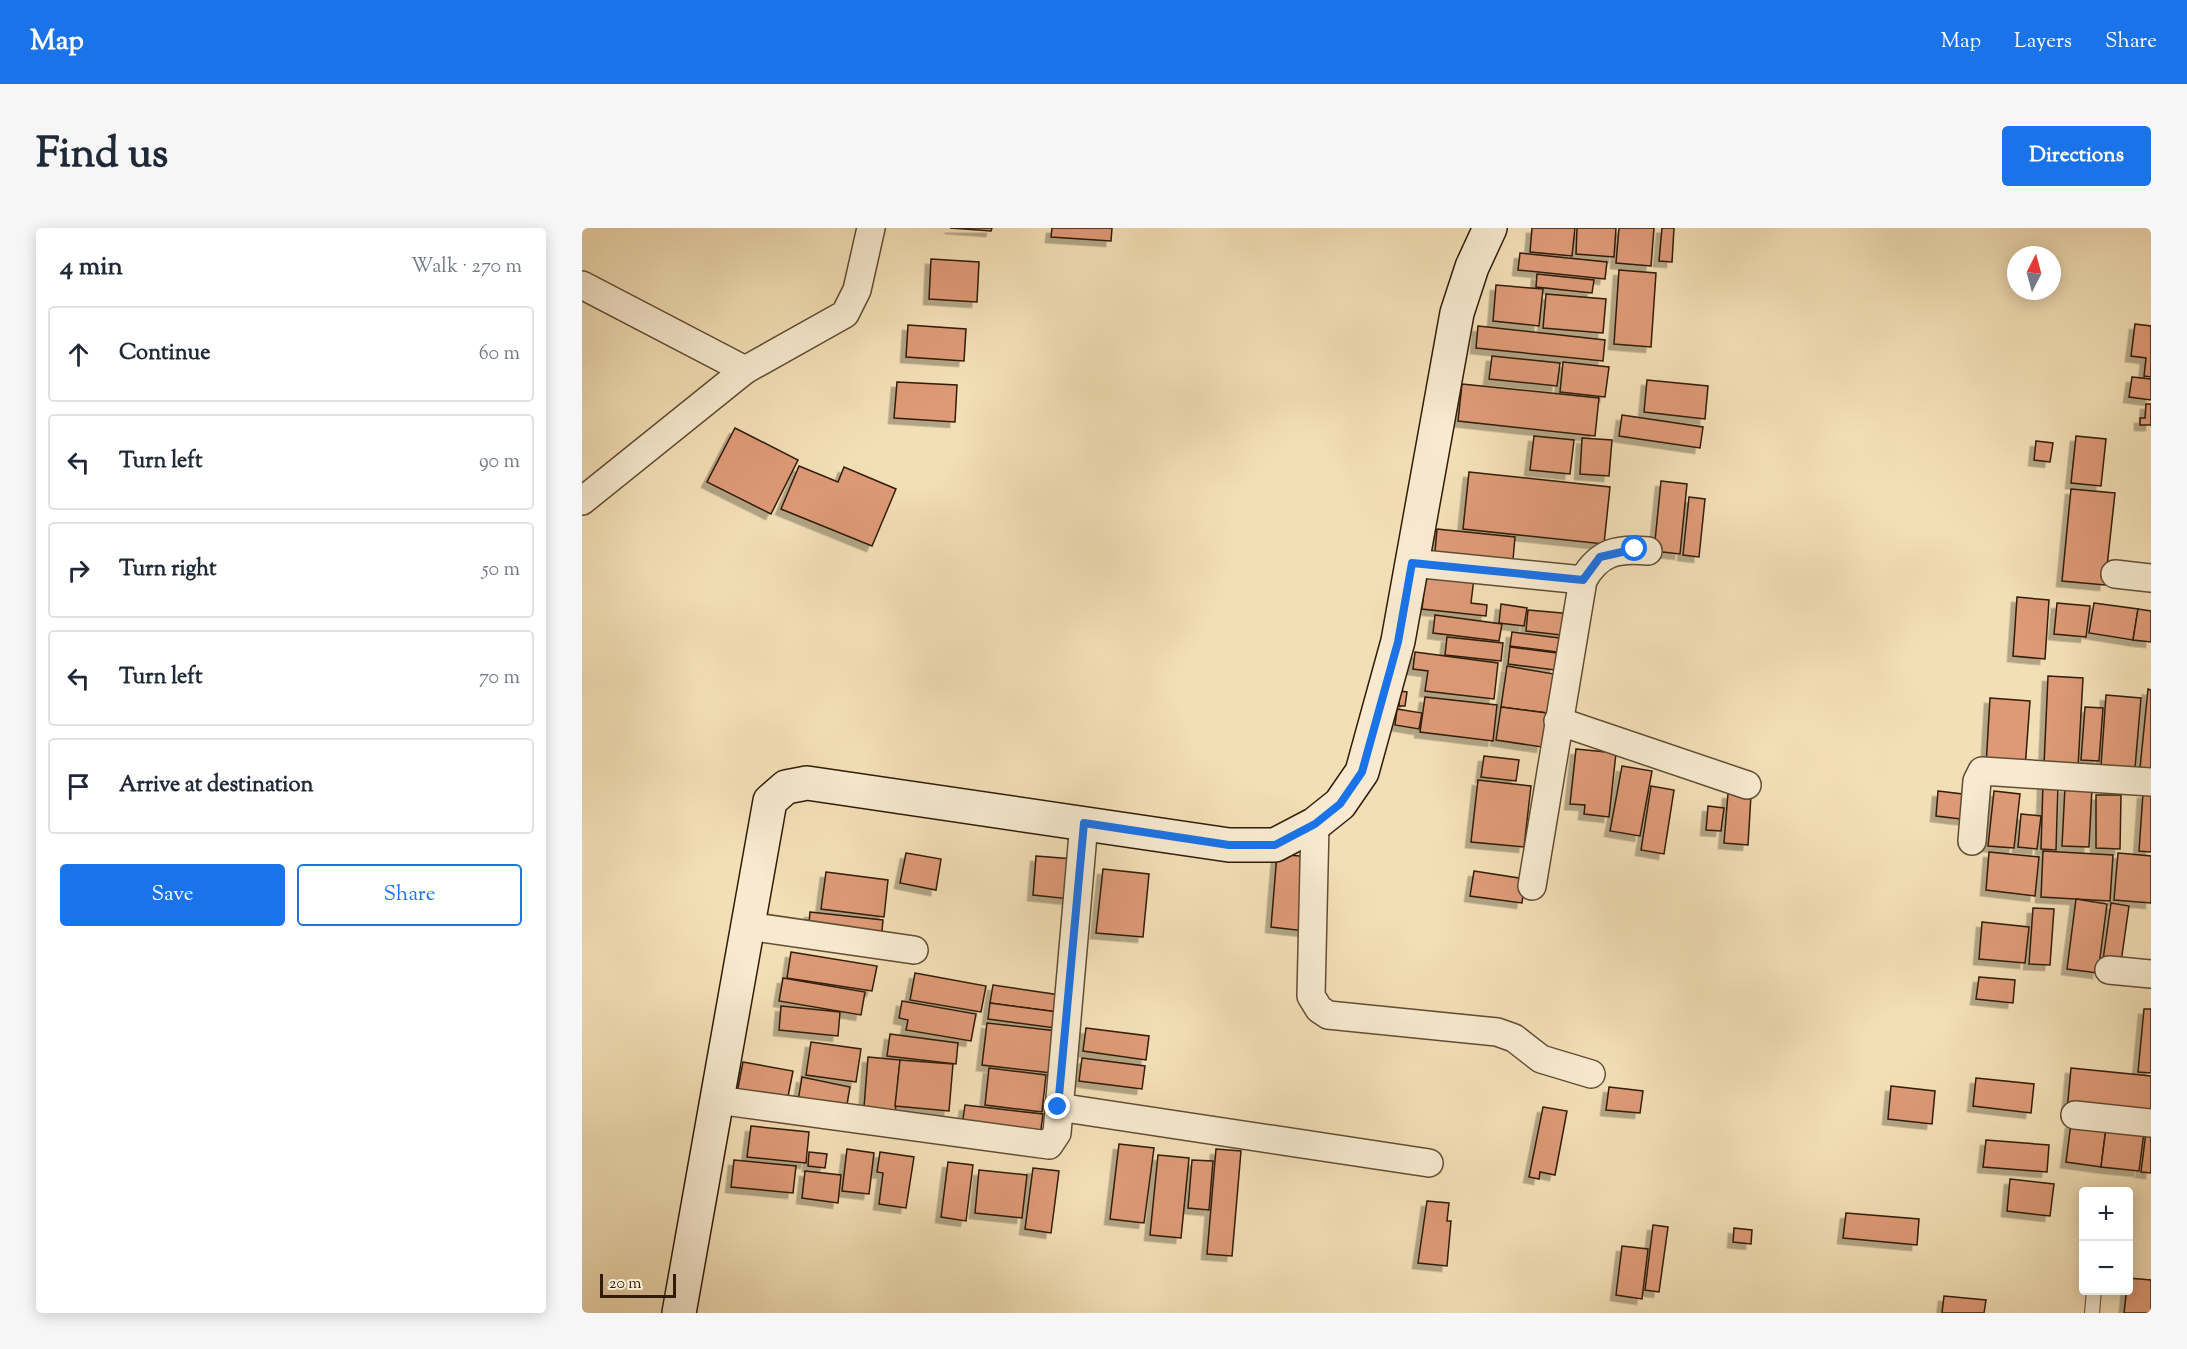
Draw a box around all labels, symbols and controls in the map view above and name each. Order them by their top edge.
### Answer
text: Map [30,22,84,62]
text: Map [1941,27,1981,57]
text: Layers [2014,27,2072,57]
text: Share [2105,27,2157,57]
text: Find us [36,126,168,186]
button: Directions [2002,126,2151,186]
north arrow [2007,246,2061,300]
text: 4 min [60,249,123,286]
text: Walk · 270 m [411,253,522,282]
icon: ahead [62,338,95,371]
text: Continue [119,338,210,370]
text: 60 m [479,340,520,369]
icon: left [62,446,95,479]
text: Turn left [119,446,202,478]
text: 90 m [479,448,520,477]
route start [1621,535,1647,561]
icon: right [62,554,95,587]
text: Turn right [119,554,216,586]
text: 50 m [482,556,520,585]
icon: left [62,662,95,695]
text: Turn left [119,662,202,694]
text: 70 m [479,664,520,693]
icon: arrive [62,770,95,803]
text: Arrive at destination [119,770,314,802]
button: Save [60,864,285,926]
button: Share [297,864,522,926]
route end [1044,1093,1070,1119]
map controls [2079,1187,2133,1295]
button: + [2079,1187,2133,1241]
button: − [2079,1241,2133,1295]
scale bar [600,1271,676,1298]
text: 20 m [609,1273,642,1296]

